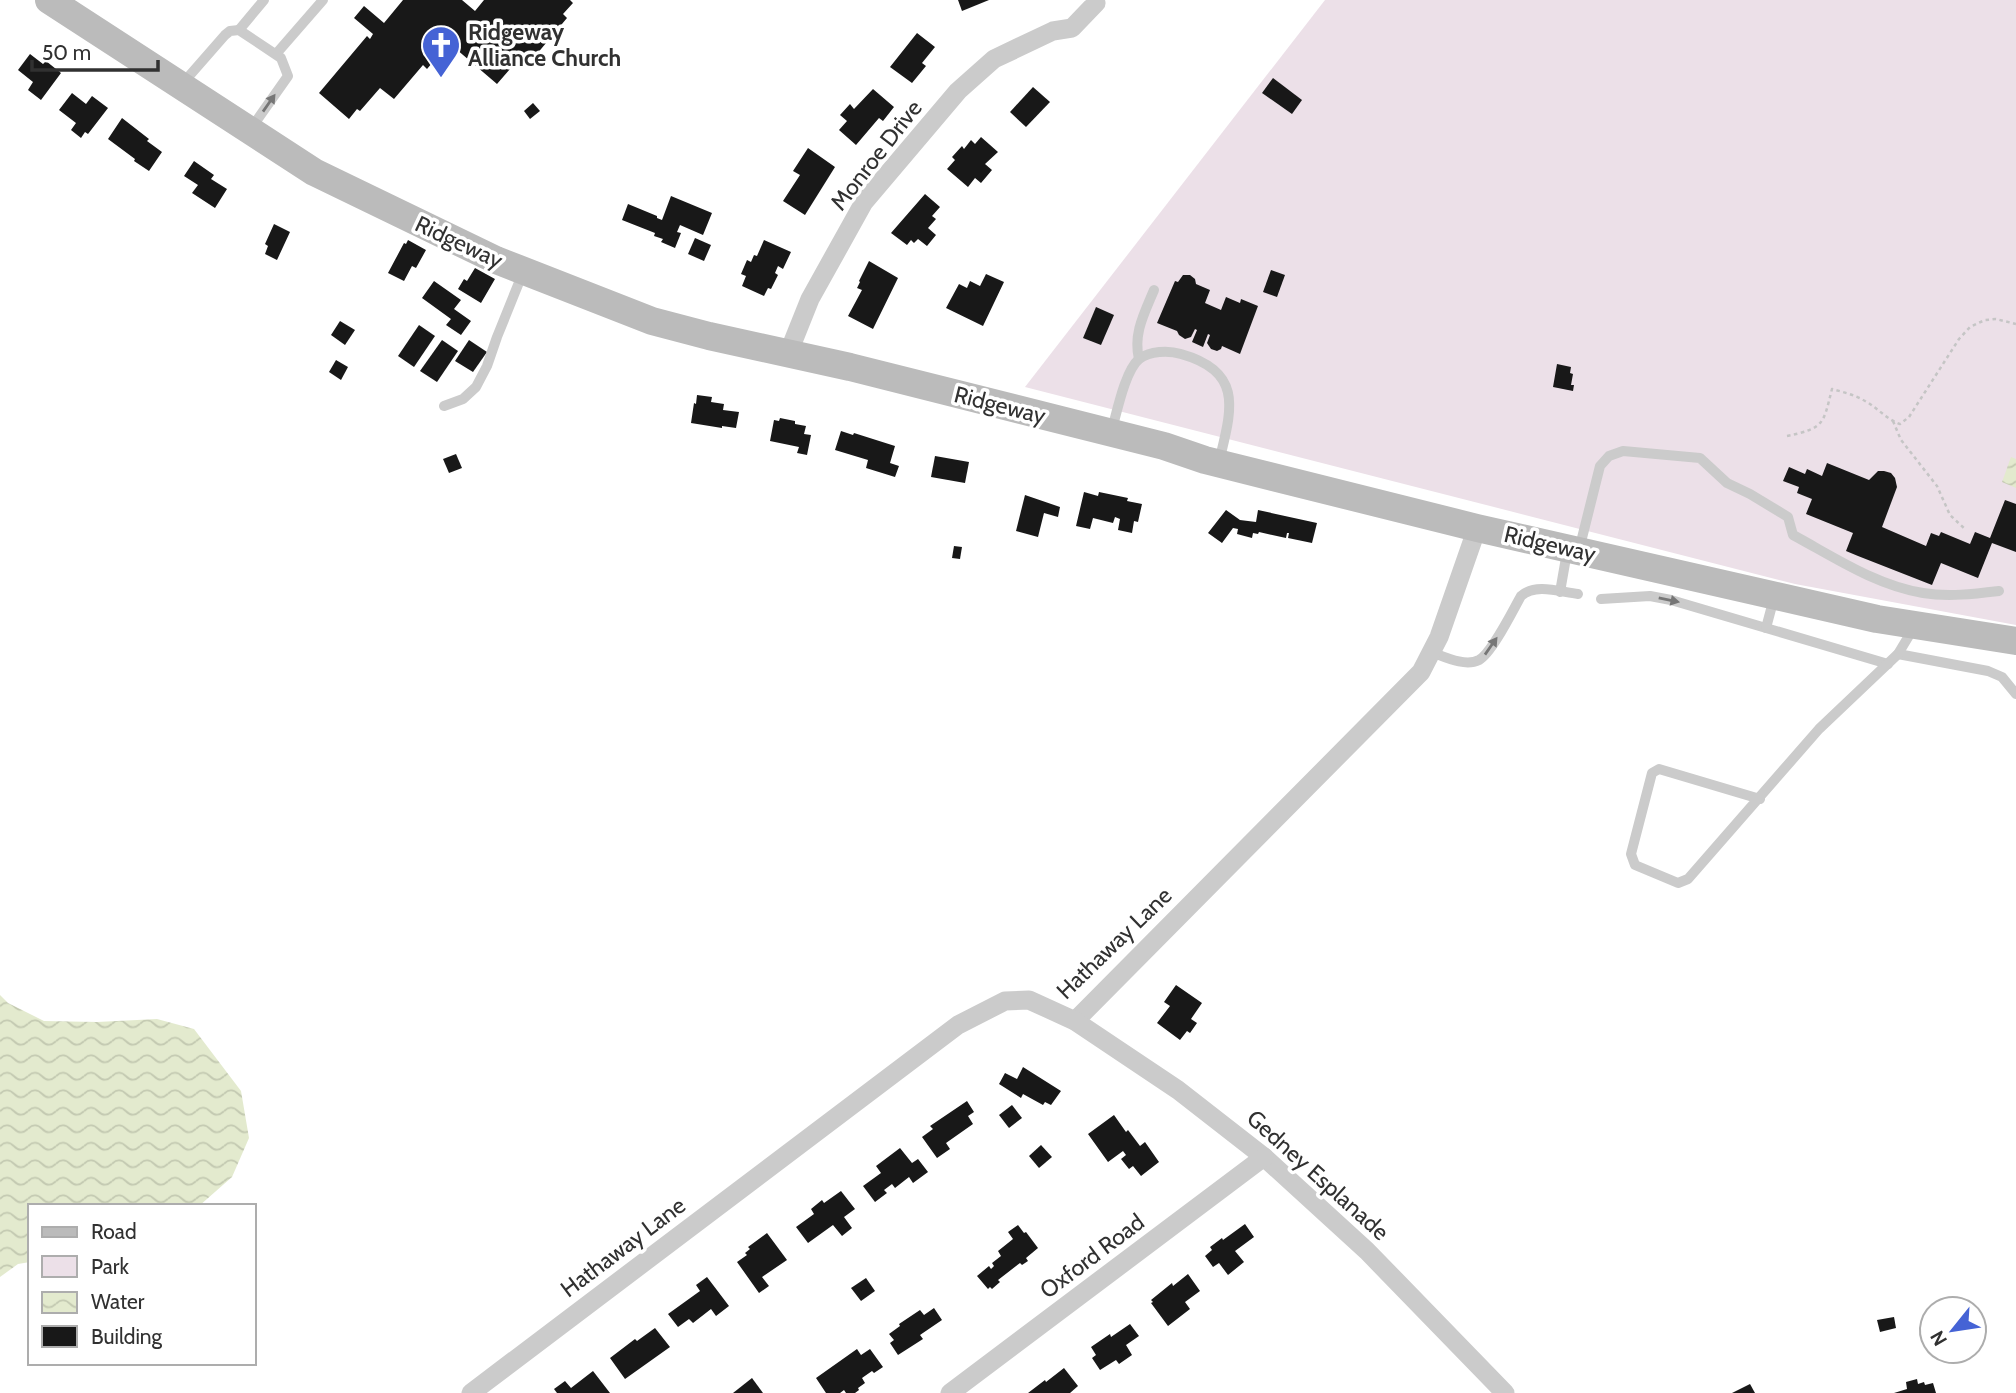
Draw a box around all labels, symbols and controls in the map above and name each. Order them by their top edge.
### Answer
place label: Ridgeway Alliance Church [468,18,621,72]
church icon: Ridgeway Alliance Church [420,24,462,79]
scale bar [32,28,158,72]
text: 50 m [42,40,91,65]
one-way arrow [262,94,276,112]
street label: Monroe Drive [824,94,928,216]
street label: Ridgeway [411,210,508,275]
street label: Ridgeway [951,380,1049,430]
street label: Ridgeway [1501,520,1599,568]
one-way arrow [1658,595,1680,606]
one-way arrow [1484,637,1498,655]
street label: Hathaway Lane [1051,881,1177,1005]
street label: Gedney Esplanade [1241,1104,1395,1246]
street label: Hathaway Lane [555,1191,691,1303]
legend [28,1204,256,1365]
street label: Oxford Road [1034,1208,1150,1304]
text: Road [91,1219,137,1244]
text: Park [91,1254,129,1279]
text: Water [91,1289,145,1314]
north arrow [1918,1295,1988,1365]
text: Building [91,1324,163,1349]
text: N [1925,1327,1952,1350]

